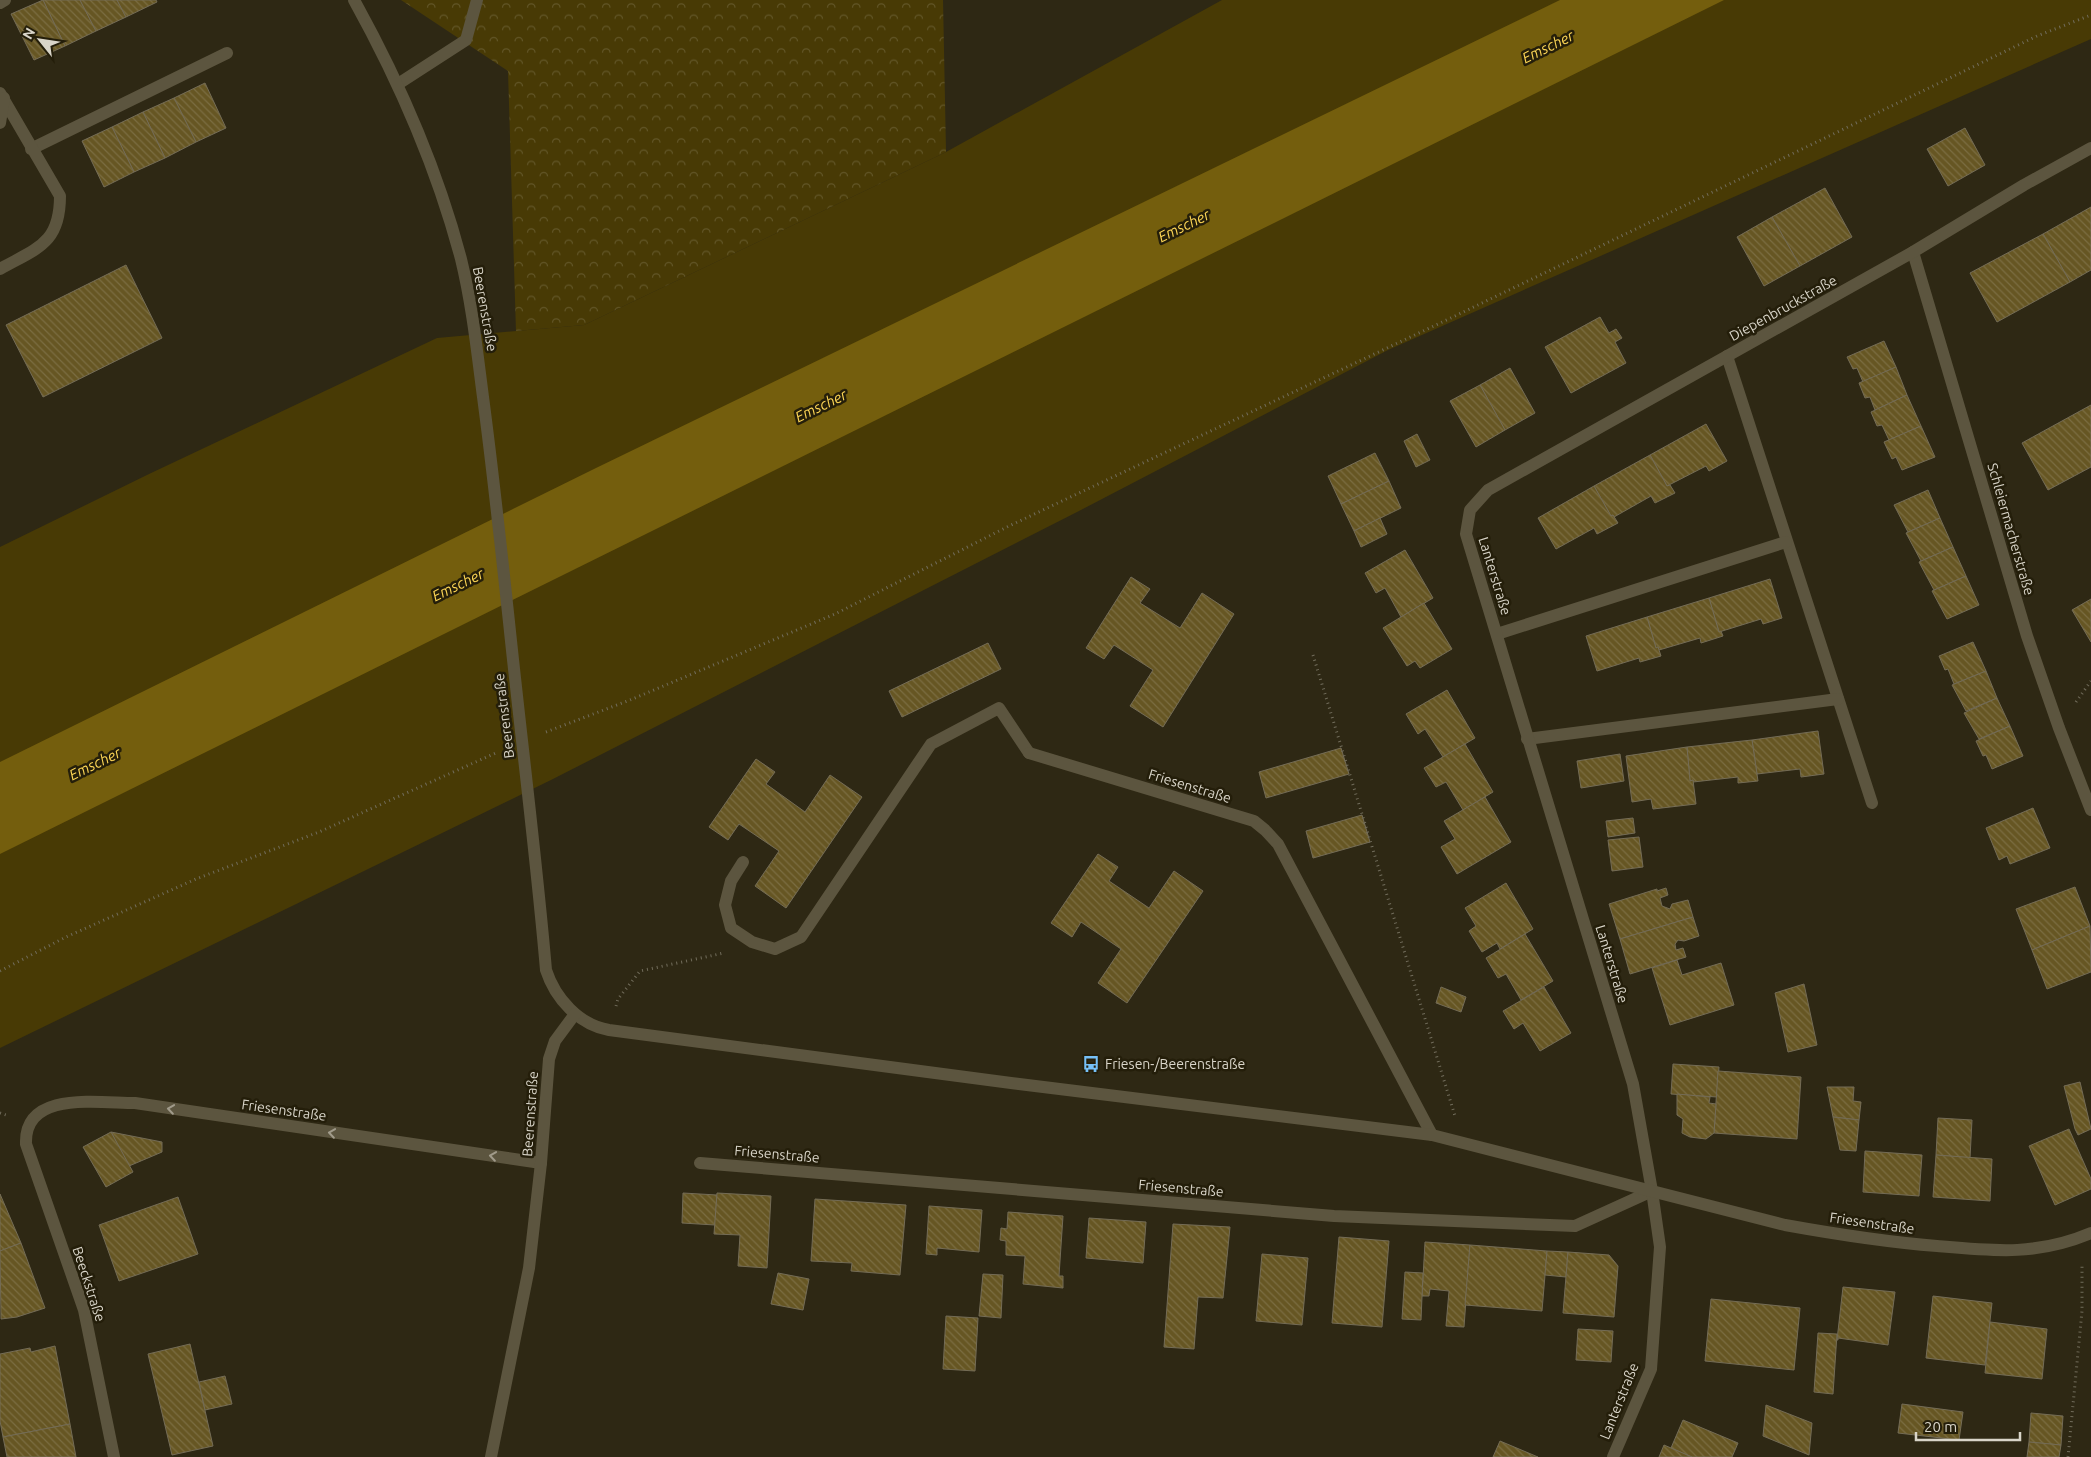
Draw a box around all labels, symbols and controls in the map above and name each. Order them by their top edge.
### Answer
north arrow [15,15,65,65]
text: N [19,25,38,42]
water label: Emscher [1519,26,1578,66]
water label: Emscher [1155,205,1214,245]
street label: Beerenstraße [470,265,500,353]
street label: Diepenbruckstraße [1727,272,1839,344]
water label: Emscher [792,385,851,425]
street label: Schleiermacherstraße [1984,461,2038,597]
street label: Lanterstraße [1475,535,1515,617]
water label: Emscher [429,564,488,604]
street label: Beerenstraße [491,673,517,759]
water label: Emscher [66,743,125,783]
street label: Friesenstraße [1147,766,1233,806]
street label: Lanterstraße [1592,923,1632,1005]
bus stop icon: Friesen-/Beerenstraße [1081,1054,1101,1074]
place label: Friesen-/Beerenstraße [1105,1056,1245,1072]
street label: Beerenstraße [519,1071,541,1157]
street label: Friesenstraße [240,1096,328,1124]
one-way arrow [167,1104,176,1114]
one-way arrow [328,1128,337,1138]
street label: Friesenstraße [734,1142,820,1166]
one-way arrow [489,1152,497,1162]
street label: Friesenstraße [1138,1176,1224,1200]
street label: Friesenstraße [1828,1209,1916,1237]
street label: Beeckstraße [69,1244,109,1324]
street label: Lanterstraße [1596,1360,1642,1442]
scale bar [1916,1410,2020,1442]
text: 20 m [1924,1418,1957,1435]

